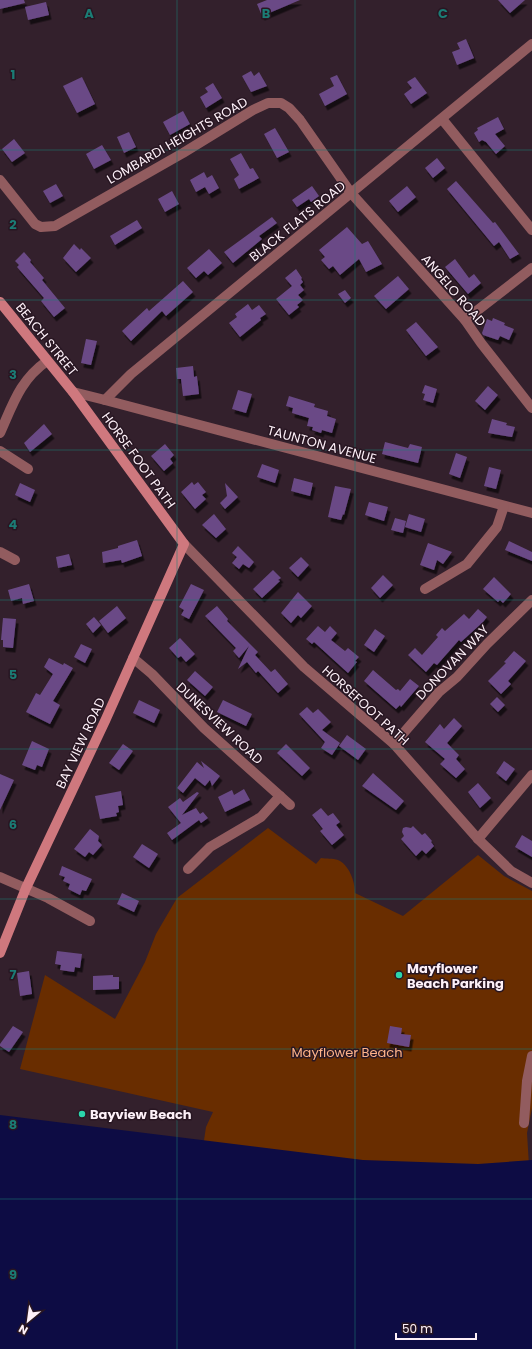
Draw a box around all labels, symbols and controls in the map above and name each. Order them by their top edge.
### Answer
text: A [84,4,94,23]
text: B [262,4,271,23]
text: C [438,4,448,23]
text: 1 [11,65,15,84]
street label: LOMBARDI HEIGHTS ROAD [103,92,251,189]
street label: BLACK FLATS ROAD [245,177,349,266]
text: 2 [9,215,17,234]
street label: ANGELO ROAD [417,250,490,331]
street label: BEACH STREET [11,299,82,380]
text: 3 [9,365,17,384]
street label: HORSE FOOT PATH [97,408,180,512]
street label: TAUNTON AVENUE [265,421,379,468]
text: 4 [9,515,18,534]
street label: DONOVAN WAY [411,620,494,704]
street label: HORSEFOOT PATH [318,661,413,750]
text: 5 [9,665,17,684]
street label: DUNESVIEW ROAD [172,678,267,769]
street label: BAY VIEW ROAD [51,694,110,792]
text: 6 [9,815,17,834]
place label: Mayflower Beach Parking [407,959,504,993]
text: 7 [10,965,17,984]
marker: Mayflower Beach Parking [394,970,404,980]
park label: Mayflower Beach [291,1043,403,1062]
place label: Bayview Beach [90,1105,192,1124]
marker: Bayview Beach [77,1109,87,1119]
text: 8 [9,1115,17,1134]
text: 9 [9,1265,17,1284]
north arrow [8,1301,48,1341]
scale bar [396,1315,476,1341]
text: 50 m [402,1320,433,1337]
text: N [16,1321,31,1339]

